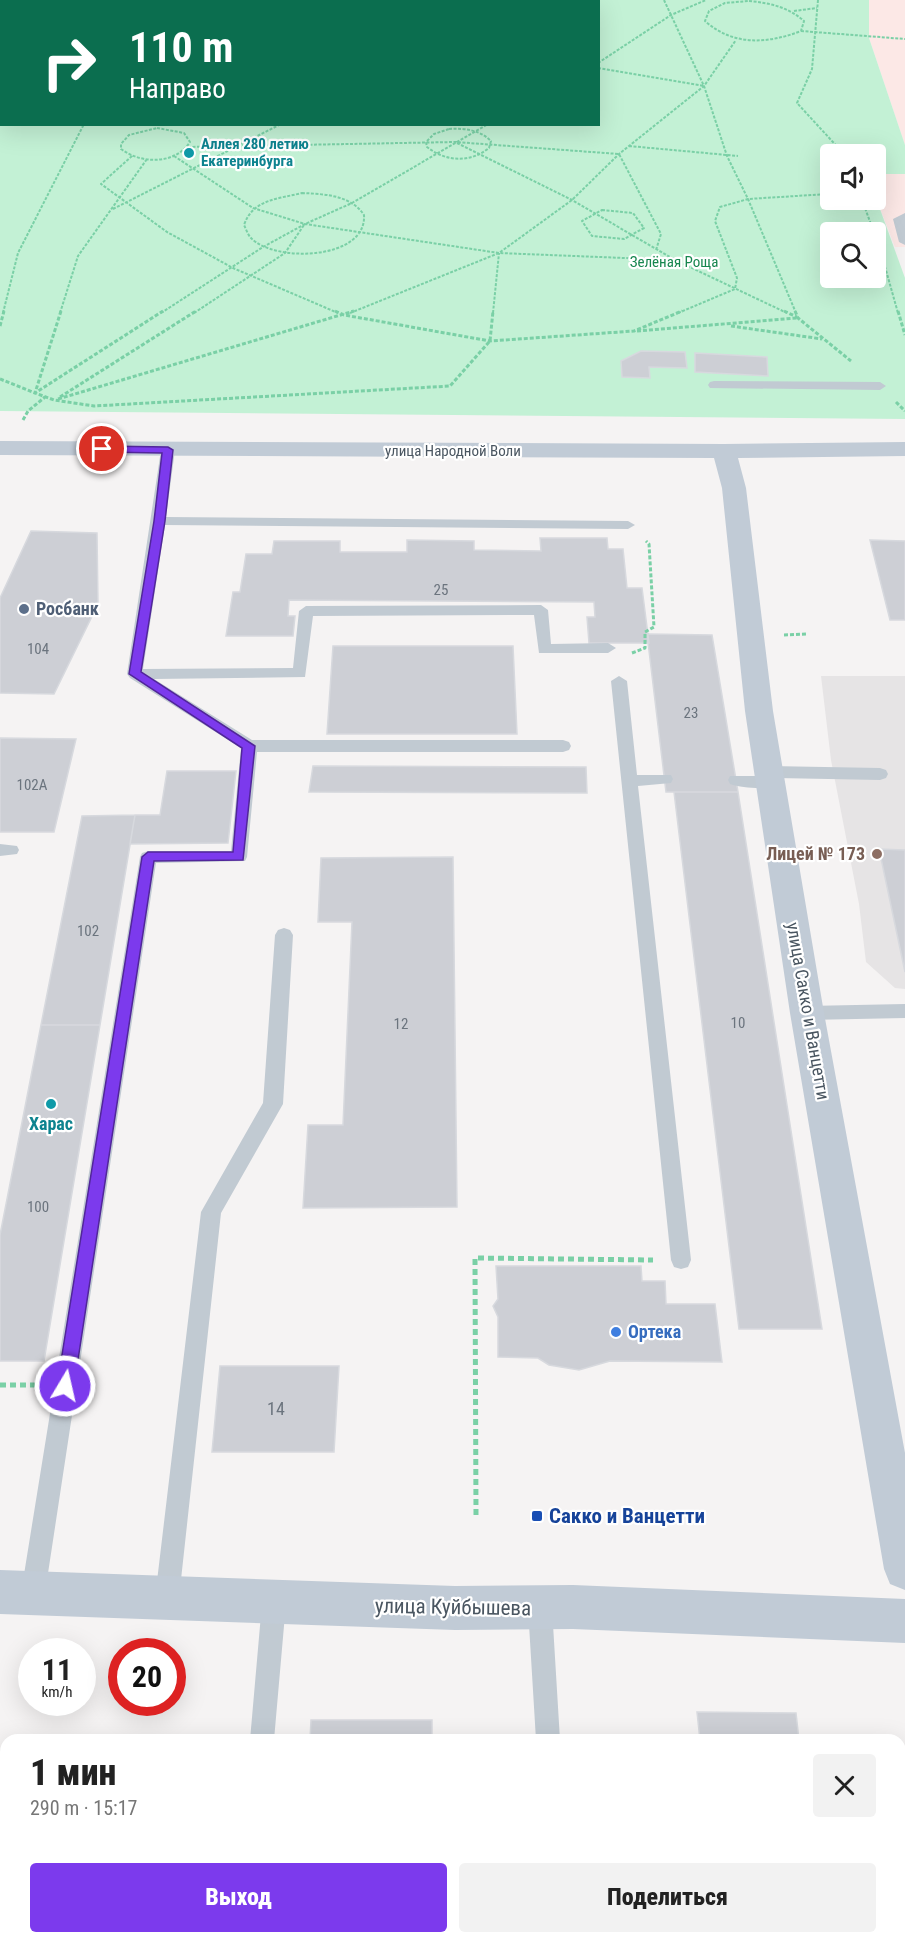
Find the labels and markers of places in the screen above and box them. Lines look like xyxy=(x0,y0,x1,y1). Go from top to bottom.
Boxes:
place label: Аллея 280 летию Екатеринбурга xyxy=(201,135,309,170)
marker: Аллея 280 летию Екатеринбурга xyxy=(182,146,196,160)
pin xyxy=(76,423,127,474)
place label: Росбанк xyxy=(36,598,99,619)
marker: Росбанк xyxy=(17,602,31,616)
place label: Лицей № 173 xyxy=(766,843,865,864)
marker: Лицей № 173 xyxy=(870,847,884,861)
marker: Харас xyxy=(44,1097,58,1111)
place label: Харас xyxy=(29,1113,73,1134)
place label: Ортека xyxy=(628,1321,681,1342)
marker: Ортека xyxy=(609,1325,623,1339)
place label: Сакко и Ванцетти xyxy=(549,1504,705,1528)
marker: Сакко и Ванцетти xyxy=(530,1509,544,1523)

